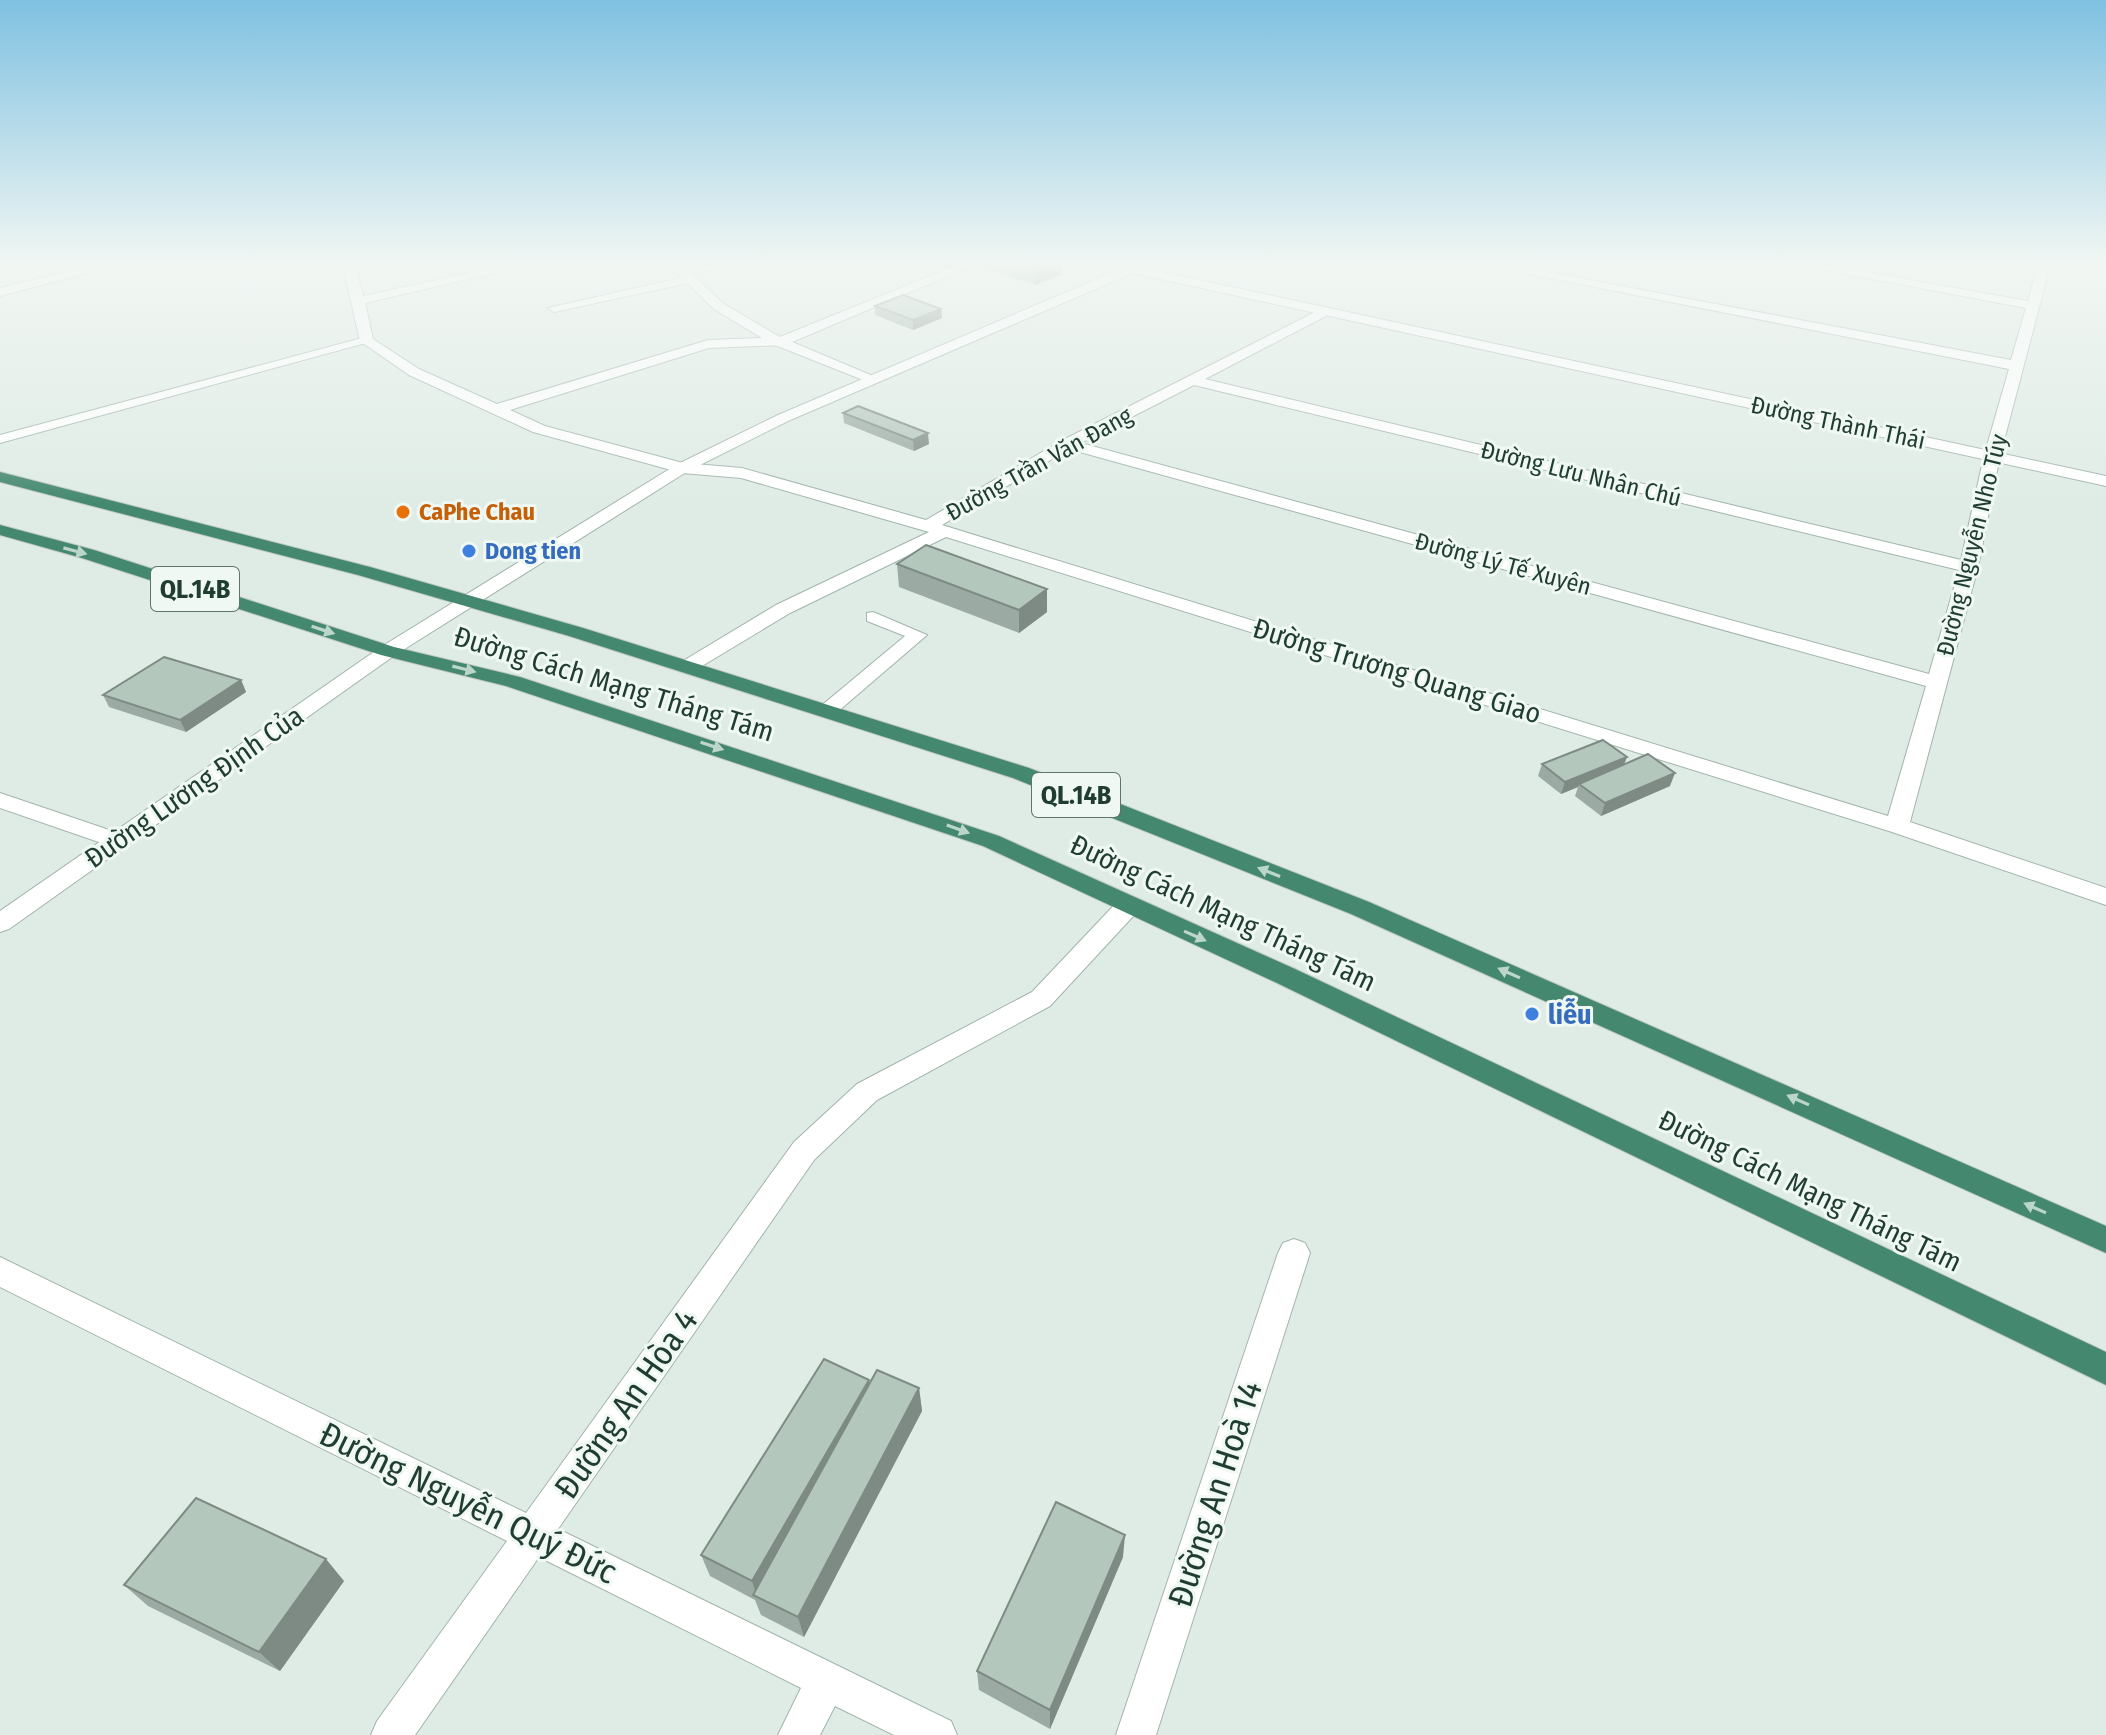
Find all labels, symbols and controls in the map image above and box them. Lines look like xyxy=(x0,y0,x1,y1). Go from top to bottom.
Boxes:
street label: Đường Thành Thái xyxy=(1748,391,1928,455)
street label: Đường Trần Văn Đang xyxy=(941,401,1138,527)
street label: Đường Nguyễn Nho Túy xyxy=(1931,431,2013,659)
street label: Đường Lưu Nhân Chú xyxy=(1478,436,1684,512)
place label: CaPhe Chau xyxy=(419,498,535,526)
marker: CaPhe Chau xyxy=(394,503,412,521)
street label: Đường Lý Tế Xuyên xyxy=(1412,527,1594,601)
place label: Dong tien xyxy=(485,537,581,565)
marker: Dong tien xyxy=(460,542,478,560)
one-way arrow xyxy=(64,545,88,558)
road number: QL.14B xyxy=(151,567,239,611)
street label: Đường Trương Quang Giao xyxy=(1249,611,1545,731)
street label: Đường Cách Mạng Tháng Tám xyxy=(450,620,778,748)
one-way arrow xyxy=(311,624,335,636)
one-way arrow xyxy=(451,663,476,676)
street label: Đường Lương Định Của xyxy=(78,699,310,875)
one-way arrow xyxy=(700,740,724,753)
road number: QL.14B xyxy=(1032,773,1120,817)
one-way arrow xyxy=(946,823,970,836)
street label: Đường Cách Mạng Tháng Tám xyxy=(1065,828,1381,998)
one-way arrow xyxy=(1257,865,1281,878)
one-way arrow xyxy=(1183,929,1207,942)
one-way arrow xyxy=(1497,966,1521,980)
place label: liễu xyxy=(1548,998,1592,1031)
marker: liễu xyxy=(1523,1005,1541,1023)
one-way arrow xyxy=(1786,1093,1810,1107)
street label: Đường Cách Mạng Tháng Tám xyxy=(1653,1103,1967,1279)
one-way arrow xyxy=(2023,1201,2047,1214)
street label: Đường An Hòa 4 xyxy=(546,1301,706,1507)
street label: Đường An Hoà 14 xyxy=(1159,1376,1271,1612)
street label: Đường Nguyễn Quý Đức xyxy=(313,1413,623,1593)

